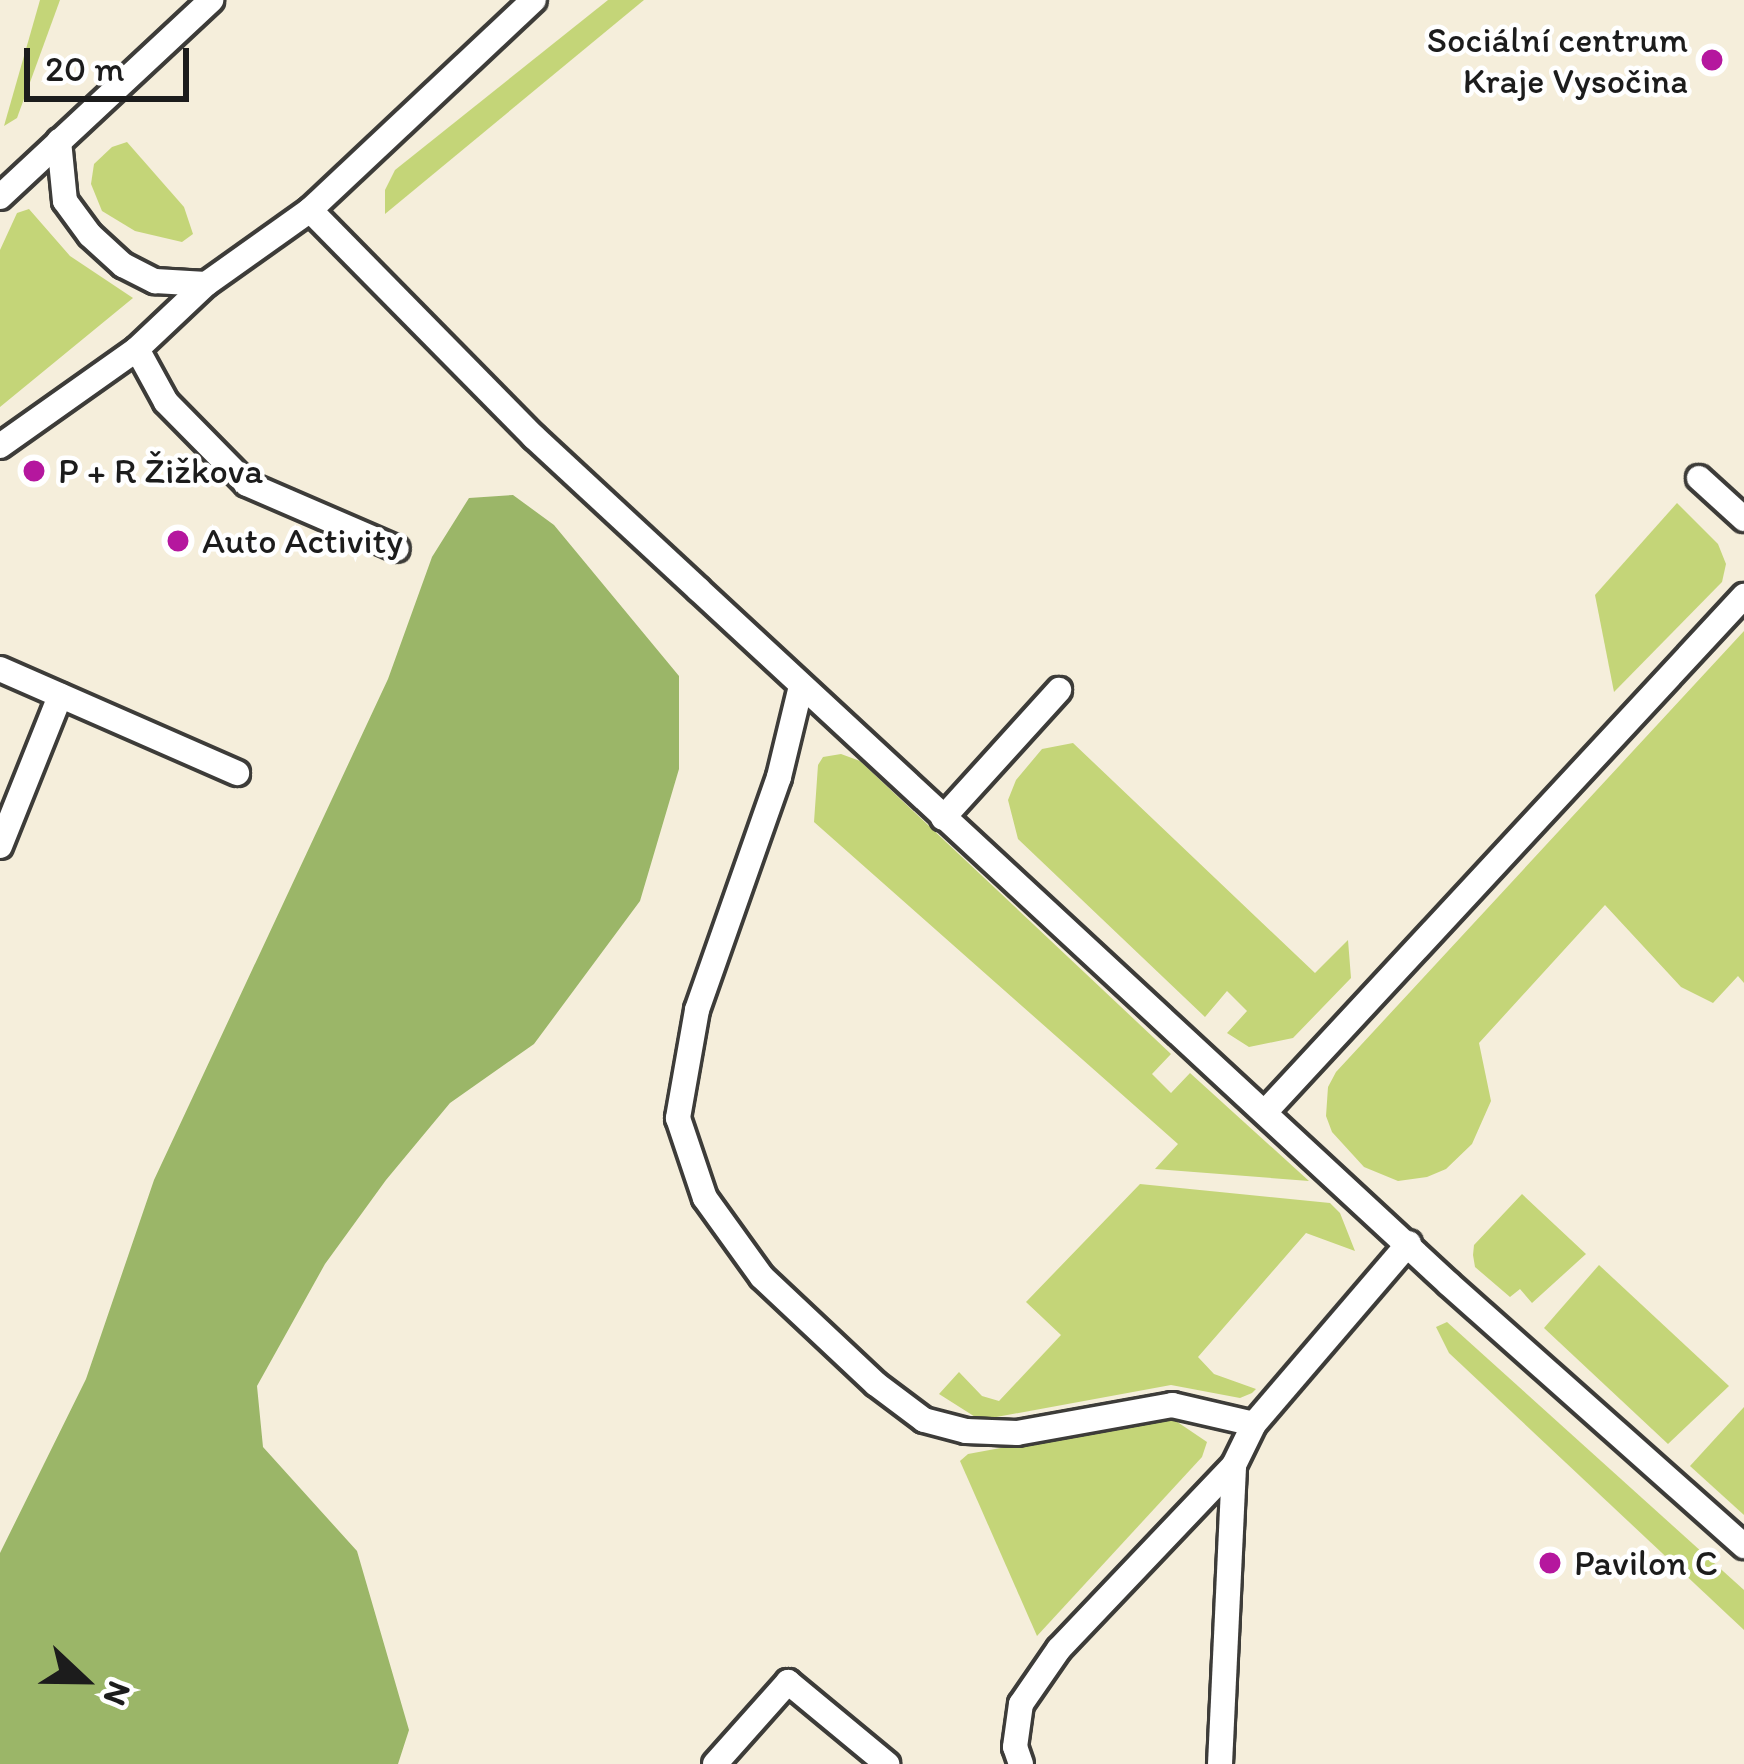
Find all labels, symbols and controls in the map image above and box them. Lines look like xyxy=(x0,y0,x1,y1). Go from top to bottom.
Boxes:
place label: Sociální centrum Kraje Vysočina xyxy=(1427,17,1688,102)
scale bar xyxy=(30,24,195,98)
text: 20 m xyxy=(45,47,125,90)
marker: Sociální centrum Kraje Vysočina xyxy=(1699,47,1725,73)
place label: P + R Žižkova xyxy=(58,449,263,493)
marker: P + R Žižkova xyxy=(21,458,47,484)
place label: Auto Activity xyxy=(202,519,403,563)
marker: Auto Activity xyxy=(165,528,191,554)
place label: Pavilon C xyxy=(1574,1541,1718,1585)
marker: Pavilon C xyxy=(1537,1550,1563,1576)
north arrow xyxy=(24,1620,144,1740)
text: N xyxy=(96,1676,140,1711)

